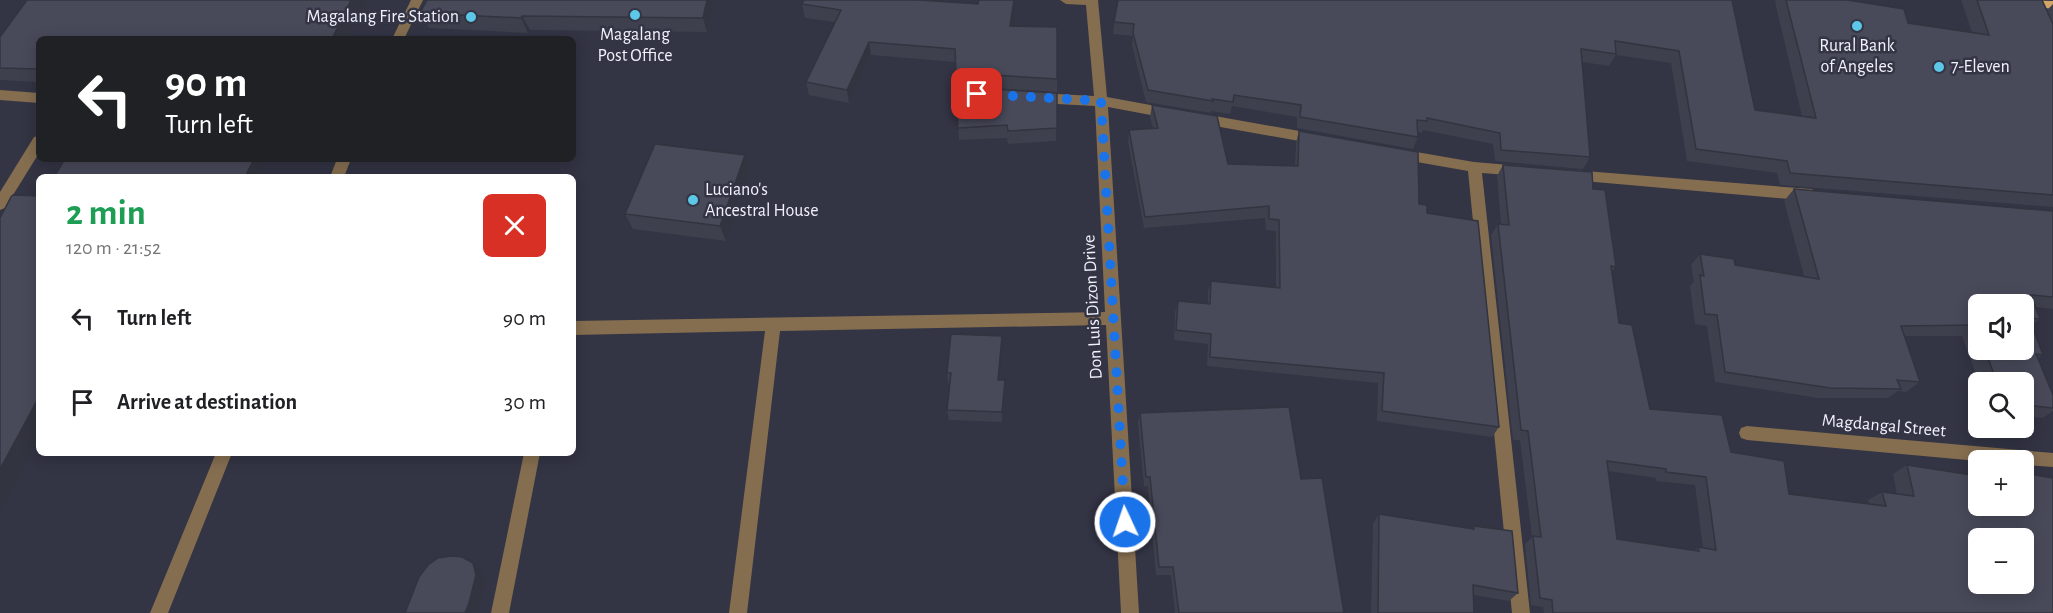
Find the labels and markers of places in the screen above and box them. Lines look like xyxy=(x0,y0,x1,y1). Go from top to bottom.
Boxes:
place label: Magalang Fire Station xyxy=(306,8,459,26)
marker: Magalang Post Office xyxy=(628,8,642,22)
marker: Magalang Fire Station xyxy=(464,10,478,24)
marker: Rural Bank of Angeles xyxy=(1850,19,1864,33)
place label: Magalang Post Office xyxy=(598,26,672,65)
place label: Rural Bank of Angeles xyxy=(1819,37,1895,76)
place label: 7-Eleven xyxy=(1951,58,2010,76)
marker: 7-Eleven xyxy=(1932,60,1946,74)
pin xyxy=(951,68,1002,119)
place label: Luciano's Ancestral House xyxy=(705,181,818,220)
marker: Luciano's Ancestral House xyxy=(686,193,700,207)

